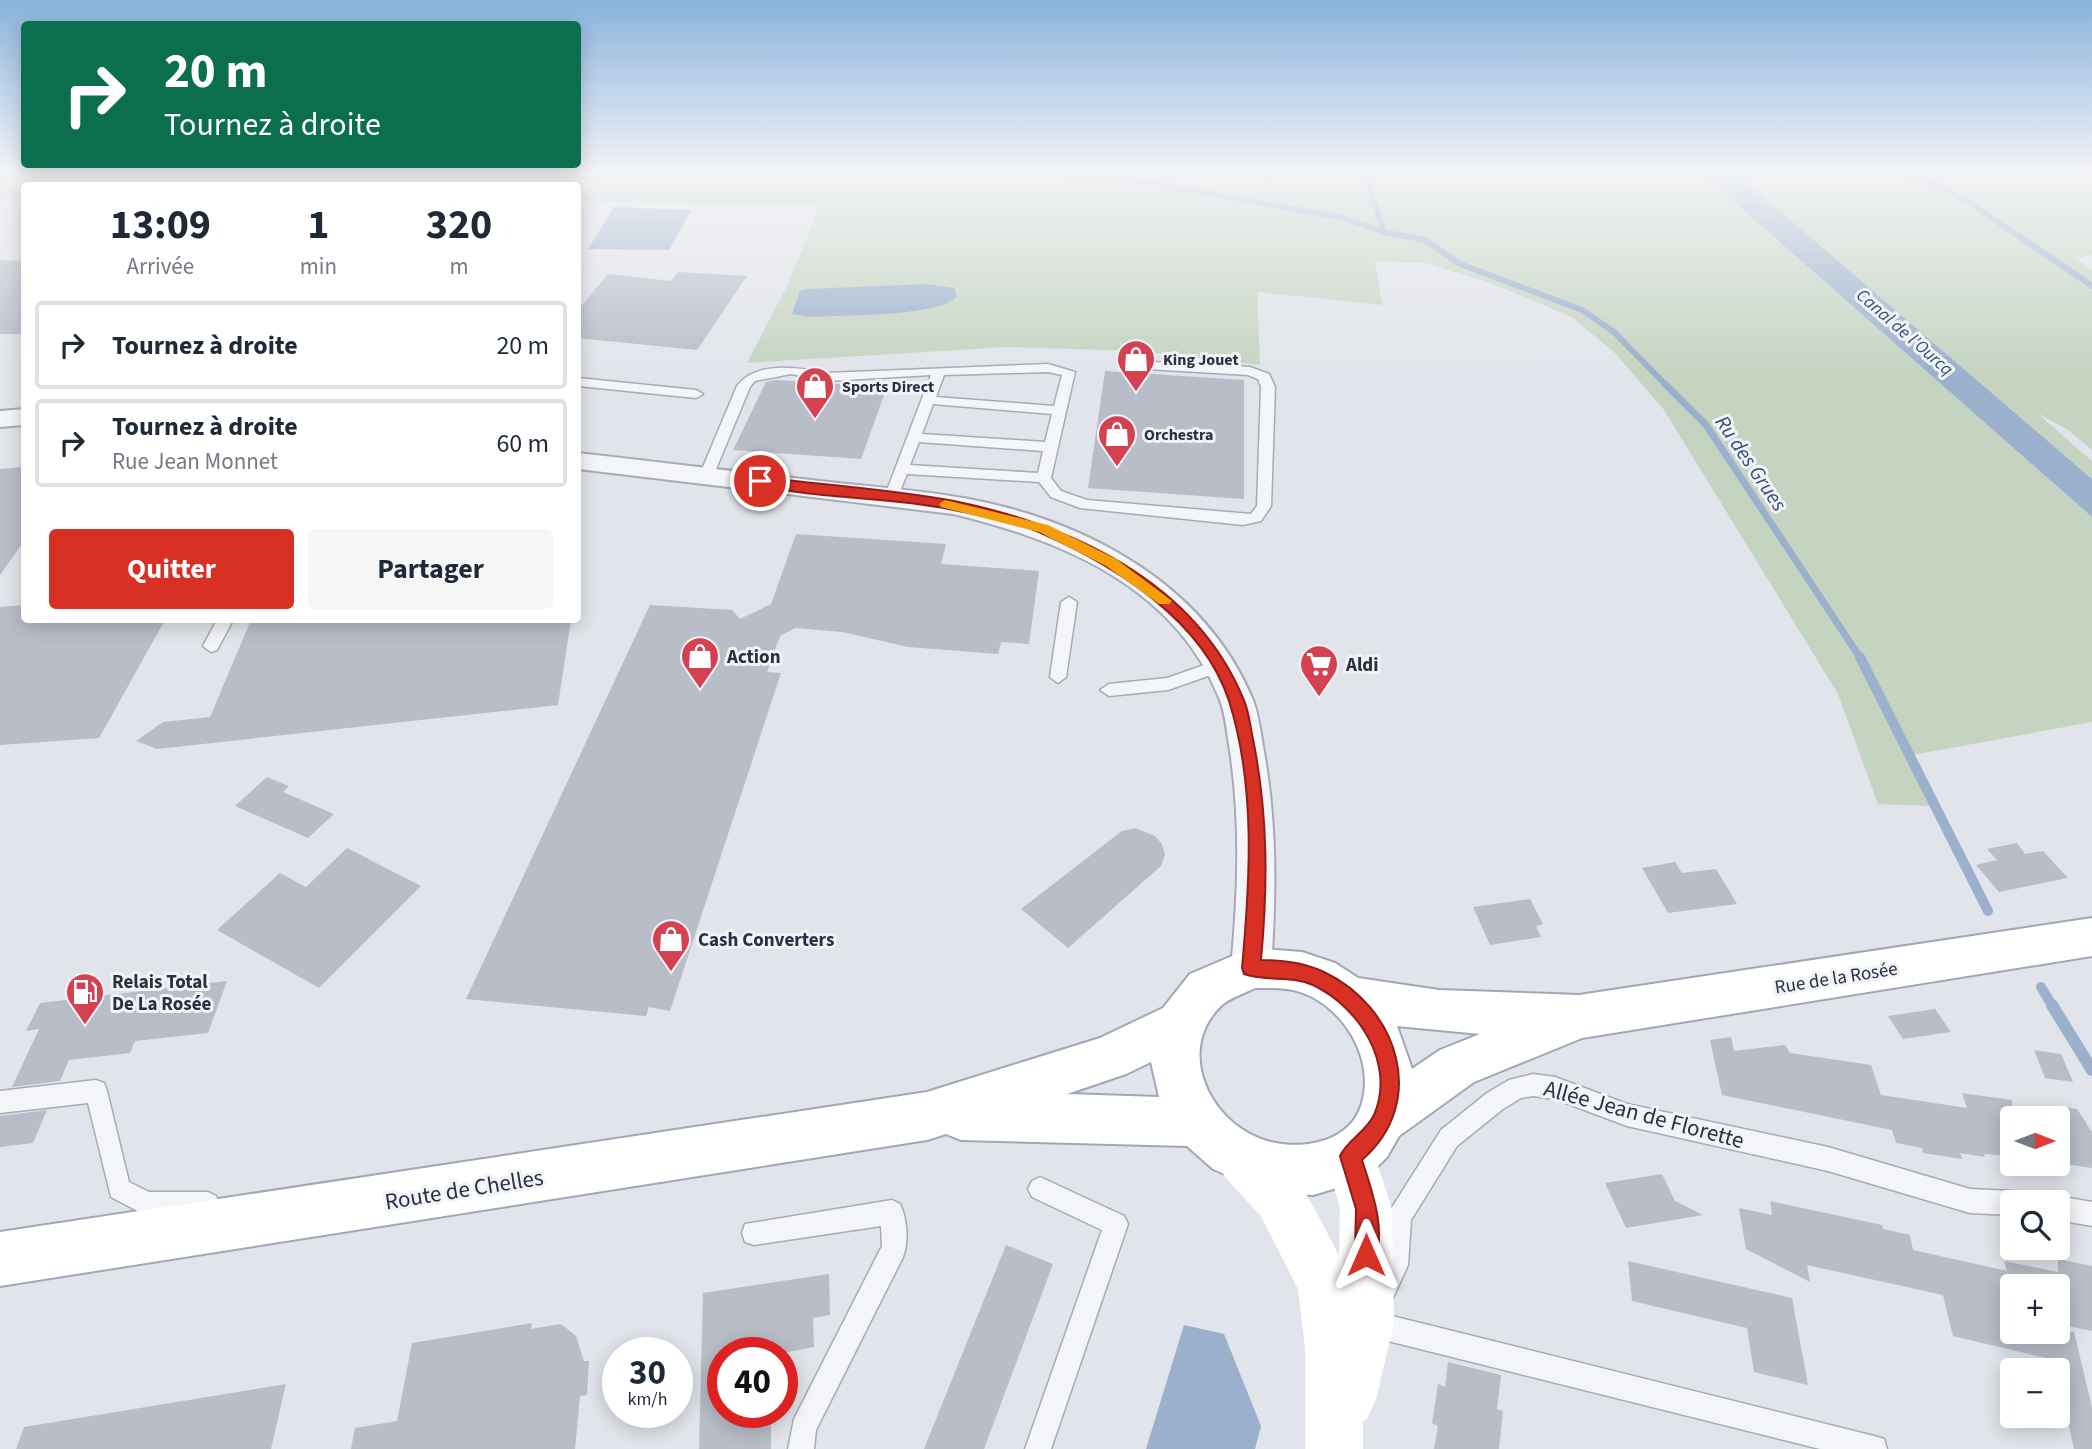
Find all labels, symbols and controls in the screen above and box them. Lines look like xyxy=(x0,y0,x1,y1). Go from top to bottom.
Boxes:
text: 20 m xyxy=(164,37,268,107)
icon: right xyxy=(49,49,140,140)
text: Tournez à droite xyxy=(164,102,381,148)
text: 13:09 xyxy=(110,195,211,255)
text: 1 xyxy=(307,195,329,255)
text: 320 xyxy=(426,195,492,255)
text: Arrivée xyxy=(127,250,194,283)
text: min xyxy=(300,250,337,283)
text: m xyxy=(449,250,469,283)
water label: Canal de l'Ourcq xyxy=(1851,283,1959,382)
icon: right xyxy=(53,326,91,364)
text: Tournez à droite xyxy=(112,327,298,364)
text: 20 m xyxy=(496,327,549,364)
shop icon: King Jouet xyxy=(1115,338,1157,393)
place label: King Jouet xyxy=(1163,349,1239,371)
shop icon: Sports Direct xyxy=(794,365,836,420)
place label: Sports Direct xyxy=(842,376,934,398)
text: Tournez à droite xyxy=(112,408,298,445)
water label: Ru des Grues xyxy=(1708,409,1794,517)
shop icon: Orchestra xyxy=(1096,413,1138,468)
icon: right xyxy=(53,424,91,462)
place label: Orchestra xyxy=(1144,424,1213,446)
text: 60 m xyxy=(496,425,549,462)
text: Rue Jean Monnet xyxy=(112,445,278,478)
pin xyxy=(730,451,790,511)
icon: arrive xyxy=(741,462,779,500)
button: Quitter xyxy=(49,529,294,609)
button: Partager xyxy=(308,529,553,609)
shop icon: Action xyxy=(679,635,721,690)
supermarket icon: Aldi xyxy=(1298,643,1340,698)
place label: Action xyxy=(726,644,781,671)
place label: Aldi xyxy=(1345,652,1378,679)
shop icon: Cash Converters xyxy=(650,918,692,973)
place label: Cash Converters xyxy=(698,927,834,954)
street label: Rue de la Rosée xyxy=(1773,955,1900,1002)
place label: Relais Total De La Rosée xyxy=(112,969,212,1018)
fuel station icon: Relais Total De La Rosée xyxy=(64,971,106,1026)
street label: Allée Jean de Florette xyxy=(1540,1072,1748,1157)
north arrow xyxy=(2000,1106,2070,1176)
map controls xyxy=(2000,1106,2070,1428)
street label: Route de Chelles xyxy=(383,1161,546,1218)
button: search xyxy=(2000,1190,2070,1260)
position arrow xyxy=(1329,1218,1403,1292)
button: + xyxy=(2000,1274,2070,1344)
speed limit sign: 40 xyxy=(707,1337,798,1428)
text: 30 xyxy=(629,1348,666,1398)
button: − xyxy=(2000,1358,2070,1428)
text: km/h xyxy=(628,1387,667,1412)

